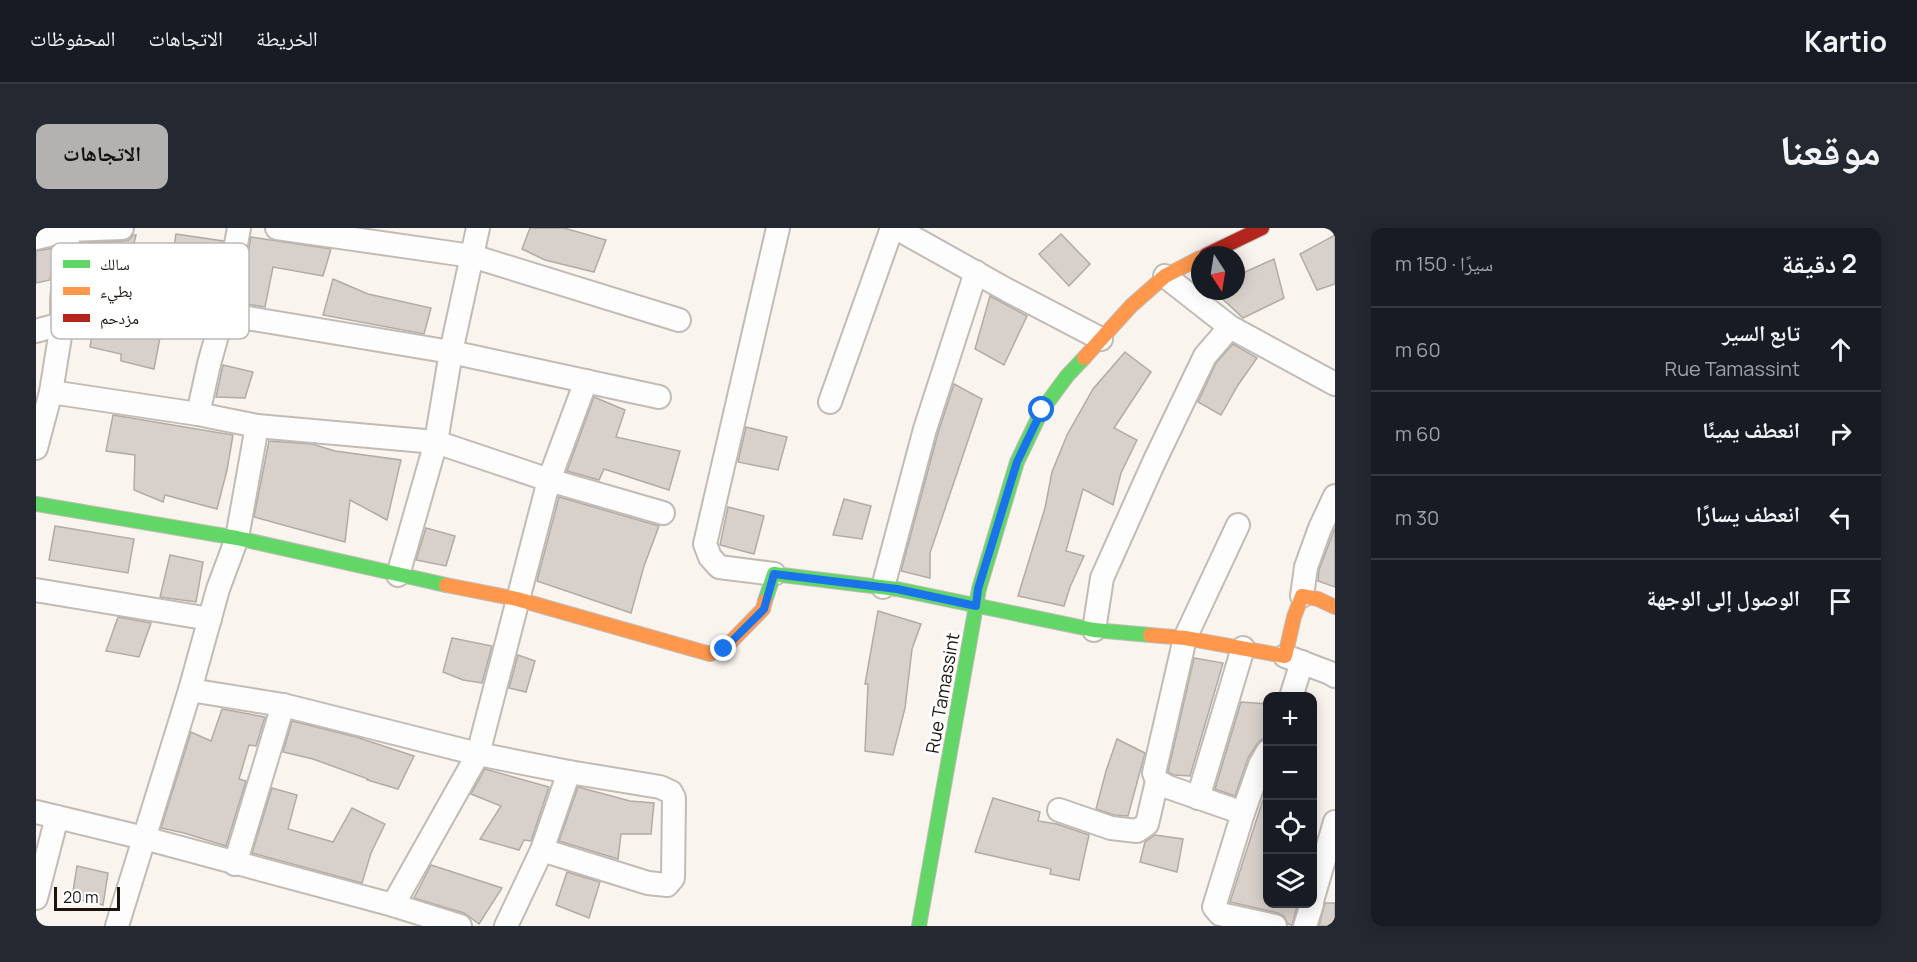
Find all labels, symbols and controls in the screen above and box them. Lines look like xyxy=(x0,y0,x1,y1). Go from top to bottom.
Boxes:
text: Kartio xyxy=(1804,22,1887,60)
text: المحفوظات xyxy=(30,24,115,52)
text: الاتجاهات xyxy=(148,24,223,52)
text: الخريطة xyxy=(256,24,318,52)
text: موقعنا xyxy=(1780,120,1881,178)
button: الاتجاهات xyxy=(36,124,168,189)
legend xyxy=(51,243,249,339)
text: 2 دقيقة xyxy=(1782,245,1857,281)
north arrow xyxy=(1191,246,1245,300)
text: سيرًا · 150 m xyxy=(1395,250,1493,277)
text: سالك xyxy=(100,253,130,275)
text: بطيء xyxy=(100,280,132,304)
text: مزدحم xyxy=(100,307,139,329)
text: تابع السير xyxy=(1722,318,1800,348)
icon: ahead xyxy=(1824,333,1857,366)
text: 60 m xyxy=(1395,336,1441,363)
text: Rue Tamassint xyxy=(1665,355,1800,382)
route start xyxy=(1028,396,1054,422)
text: انعطف يمينًا xyxy=(1702,415,1800,445)
icon: right xyxy=(1824,417,1857,450)
text: 60 m xyxy=(1395,420,1441,447)
text: انعطف يسارًا xyxy=(1696,499,1800,529)
icon: left xyxy=(1824,501,1857,534)
text: 30 m xyxy=(1395,504,1439,531)
text: الوصول إلى الوجهة xyxy=(1647,583,1800,613)
icon: arrive xyxy=(1824,585,1857,618)
street label: Rue Tamassint xyxy=(920,631,964,755)
route end xyxy=(710,635,736,661)
map controls xyxy=(1263,692,1317,908)
button: + xyxy=(1263,692,1317,746)
button: − xyxy=(1263,746,1317,800)
button: locate xyxy=(1263,800,1317,854)
button: layers xyxy=(1263,854,1317,908)
scale bar xyxy=(54,884,120,912)
text: 20 m xyxy=(63,886,99,908)

